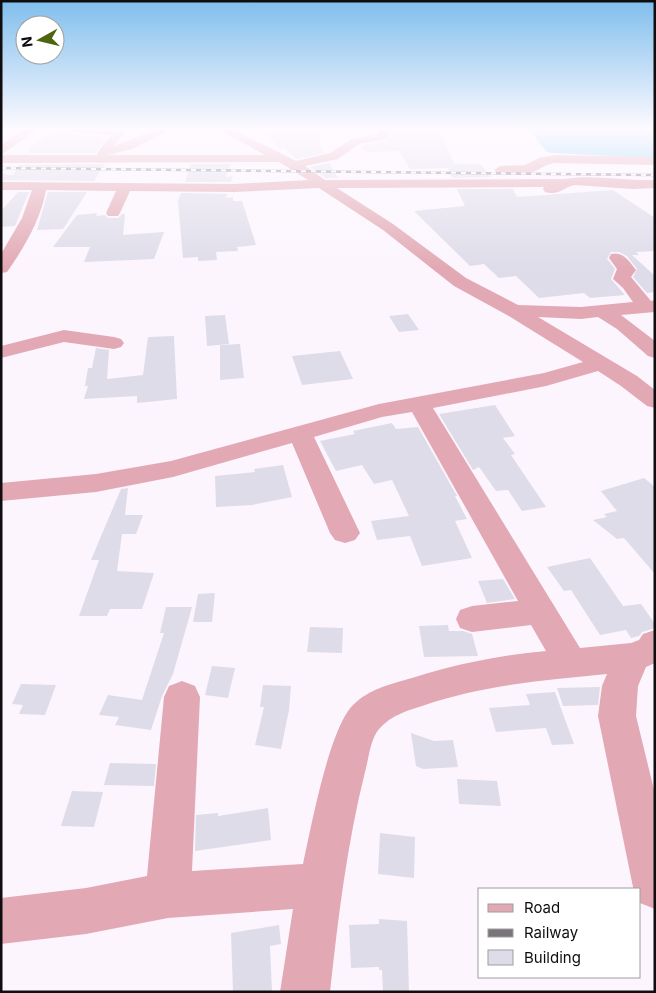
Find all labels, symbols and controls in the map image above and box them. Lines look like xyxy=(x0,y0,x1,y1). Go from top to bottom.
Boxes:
north arrow xyxy=(15,15,65,65)
text: N xyxy=(17,35,36,48)
legend xyxy=(478,888,641,978)
text: Road xyxy=(524,898,560,917)
text: Railway xyxy=(524,923,579,942)
text: Building xyxy=(524,948,581,967)

